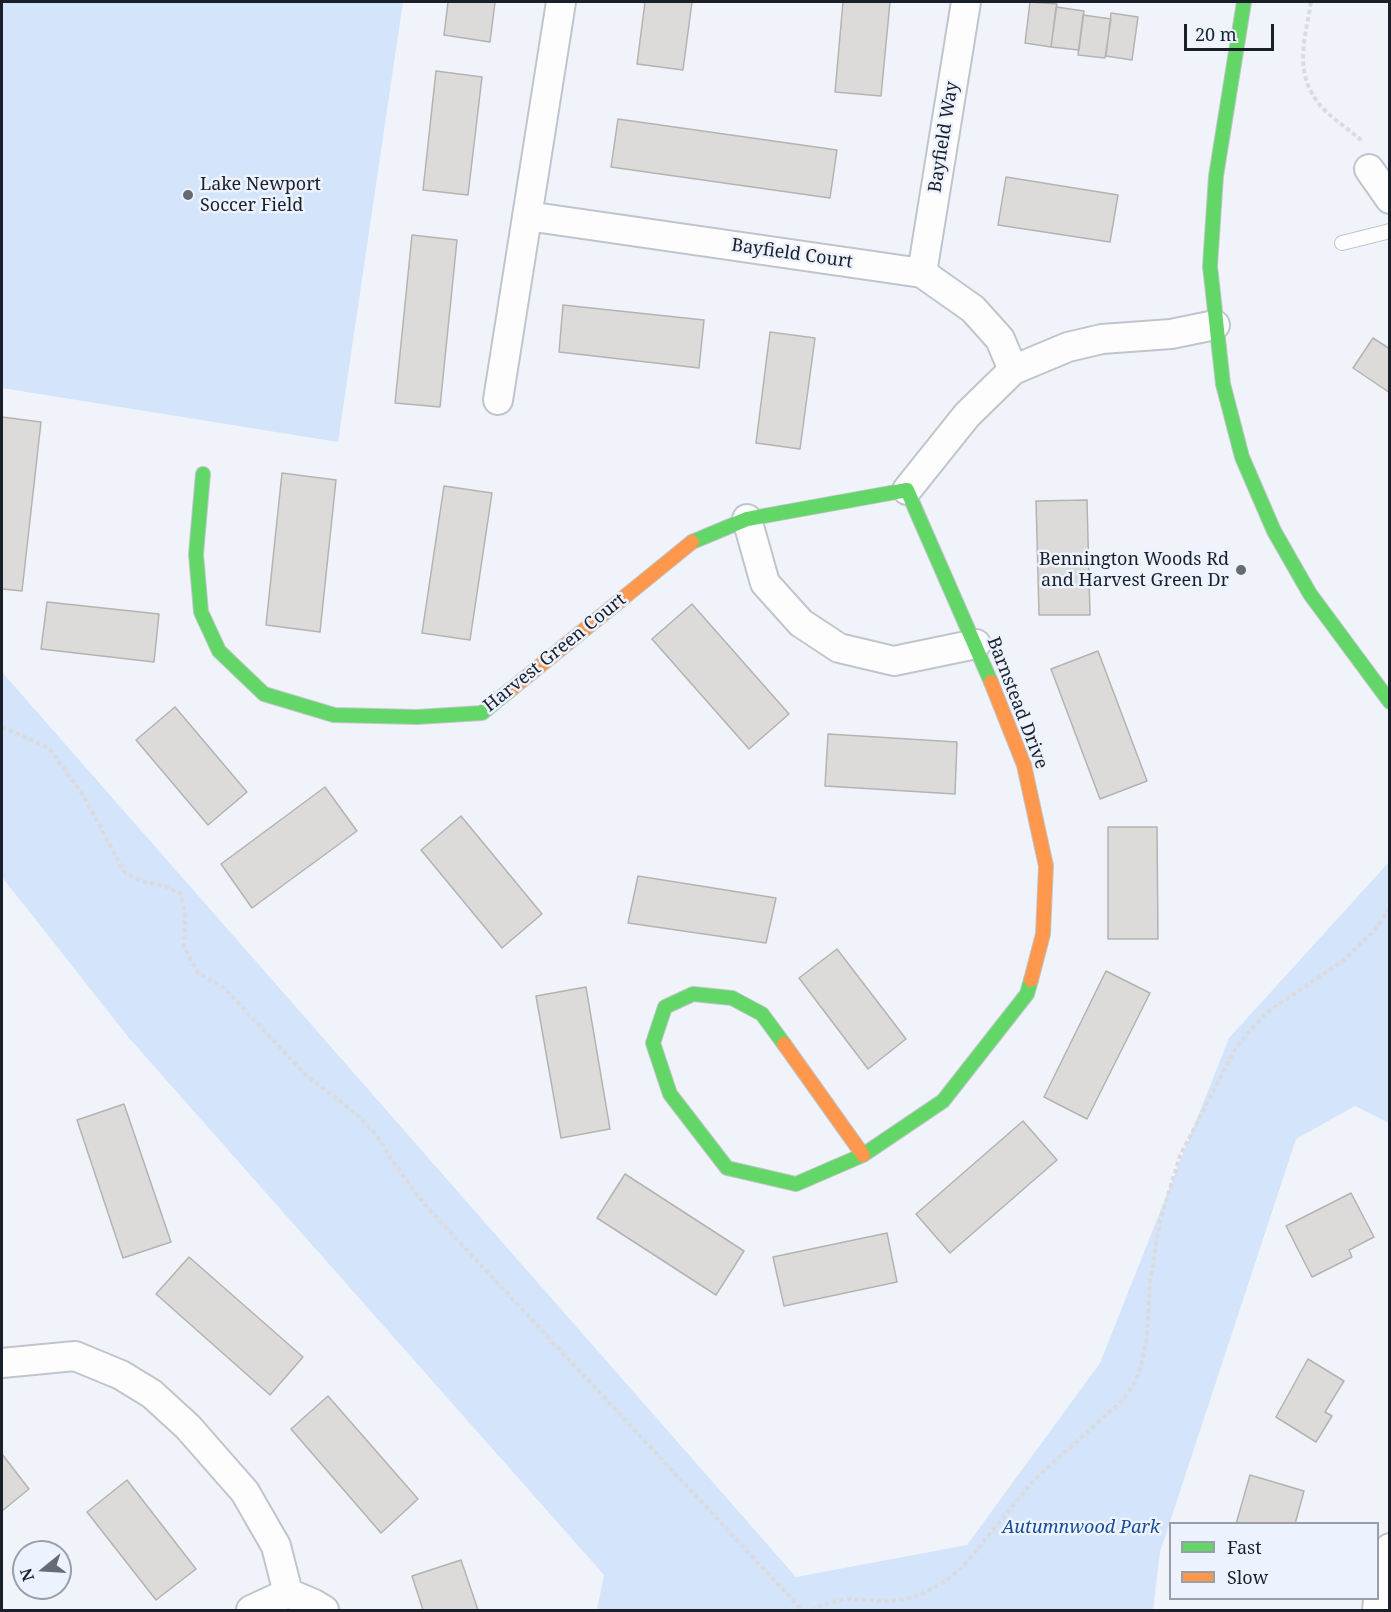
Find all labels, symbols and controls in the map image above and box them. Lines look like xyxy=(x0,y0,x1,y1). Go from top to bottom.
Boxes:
scale bar xyxy=(1187,12,1277,50)
text: 20 m xyxy=(1195,22,1237,46)
street label: Bayfield Way xyxy=(925,80,963,194)
place label: Lake Newport Soccer Field xyxy=(200,174,321,216)
marker: Lake Newport Soccer Field xyxy=(181,188,195,202)
street label: Bayfield Court xyxy=(730,235,854,273)
place label: Bennington Woods Rd and Harvest Green Dr xyxy=(1039,549,1229,592)
marker: Bennington Woods Rd and Harvest Green Dr xyxy=(1234,563,1248,577)
street label: Harvest Green Court xyxy=(480,589,630,717)
street label: Barnstead Drive xyxy=(982,634,1052,772)
park label: Autumnwood Park xyxy=(1002,1517,1160,1539)
legend xyxy=(1169,1522,1379,1600)
text: Fast xyxy=(1227,1535,1262,1559)
north arrow xyxy=(12,1540,72,1600)
text: Slow xyxy=(1227,1565,1268,1589)
text: N xyxy=(14,1566,39,1584)

